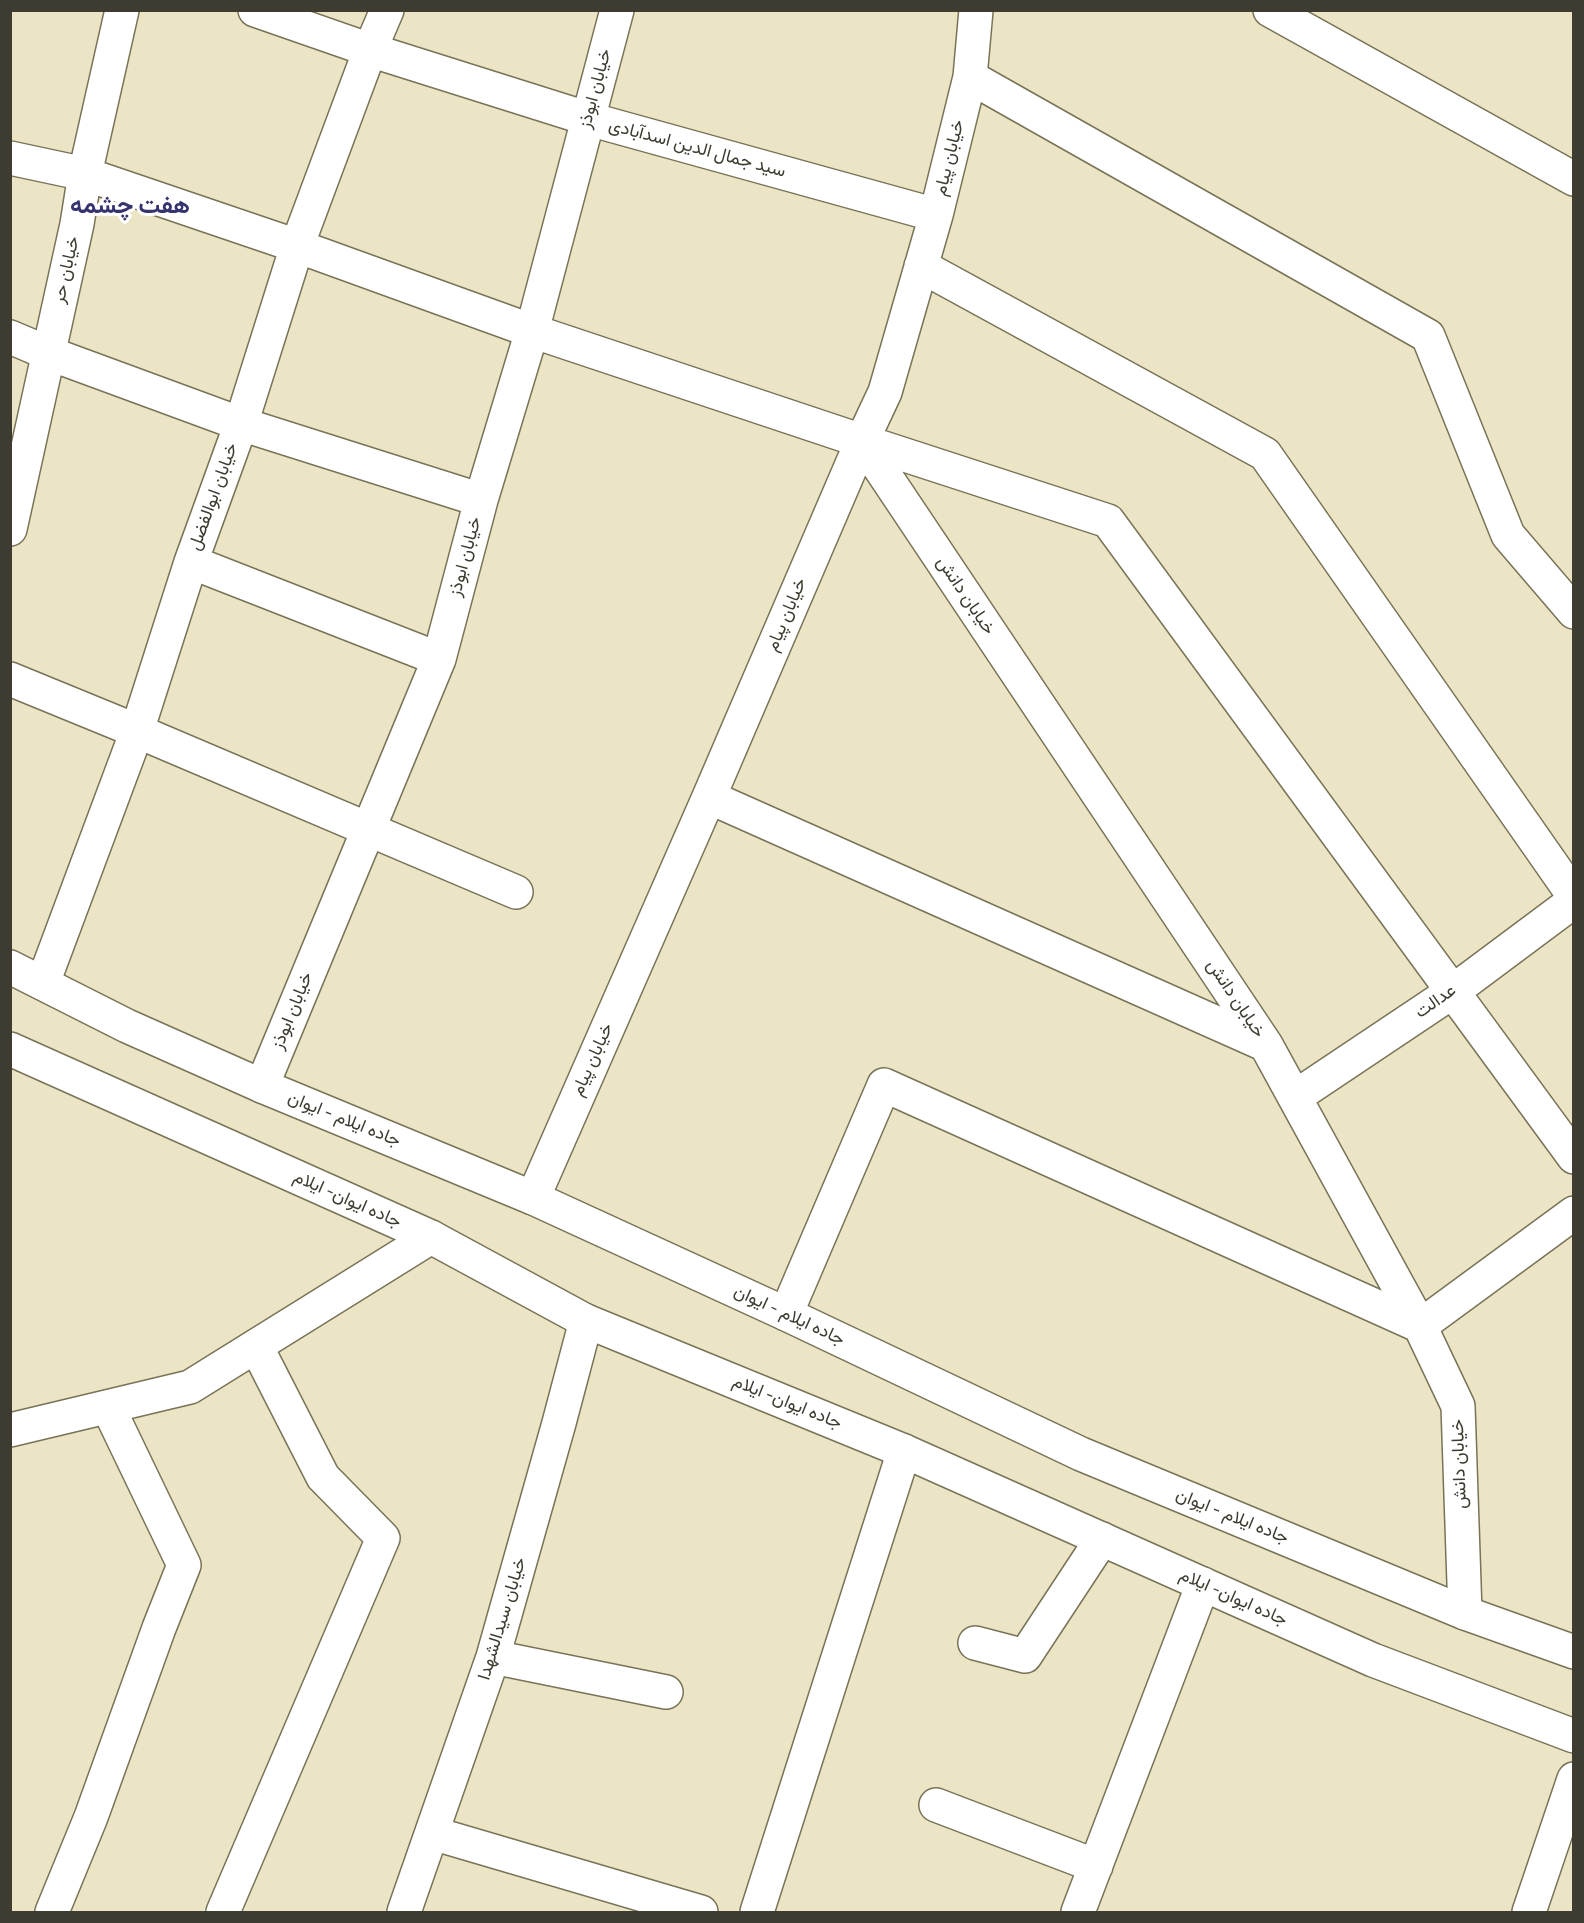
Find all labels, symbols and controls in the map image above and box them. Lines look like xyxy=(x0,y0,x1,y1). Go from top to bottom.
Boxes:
street label: خیابان ابوذز xyxy=(575,47,617,131)
street label: سید جمال الدین اسدآبادی xyxy=(606,115,788,183)
street label: خیابان پیام xyxy=(930,118,970,198)
district label: هفت چشمه xyxy=(70,193,190,221)
street label: خیابان حر xyxy=(49,234,85,306)
street label: خیابان ابوالفضل xyxy=(185,440,243,554)
street label: خیابان ابوذز xyxy=(445,515,487,599)
street label: خیابان دانش xyxy=(931,553,999,639)
street label: خیابان پیام xyxy=(762,575,812,655)
street label: خیابان دانش xyxy=(1201,956,1269,1042)
street label: خیابان ابوذز xyxy=(268,969,318,1053)
street label: عدالت xyxy=(1411,980,1461,1024)
street label: خیابان پیام xyxy=(567,1020,619,1100)
street label: جاده ایلام - ایوان xyxy=(284,1088,404,1152)
street label: جاده ایوان- ایلام xyxy=(290,1167,404,1233)
street label: جاده ایلام - ایوان xyxy=(730,1281,848,1351)
street label: جاده ایوان- ایلام xyxy=(729,1371,845,1435)
street label: خیابان دانش xyxy=(1448,1419,1472,1509)
street label: جاده ایلام - ایوان xyxy=(1172,1485,1292,1549)
street label: خیابان سیدالشهدا xyxy=(474,1555,532,1683)
street label: جاده ایوان- ایلام xyxy=(1176,1565,1290,1631)

